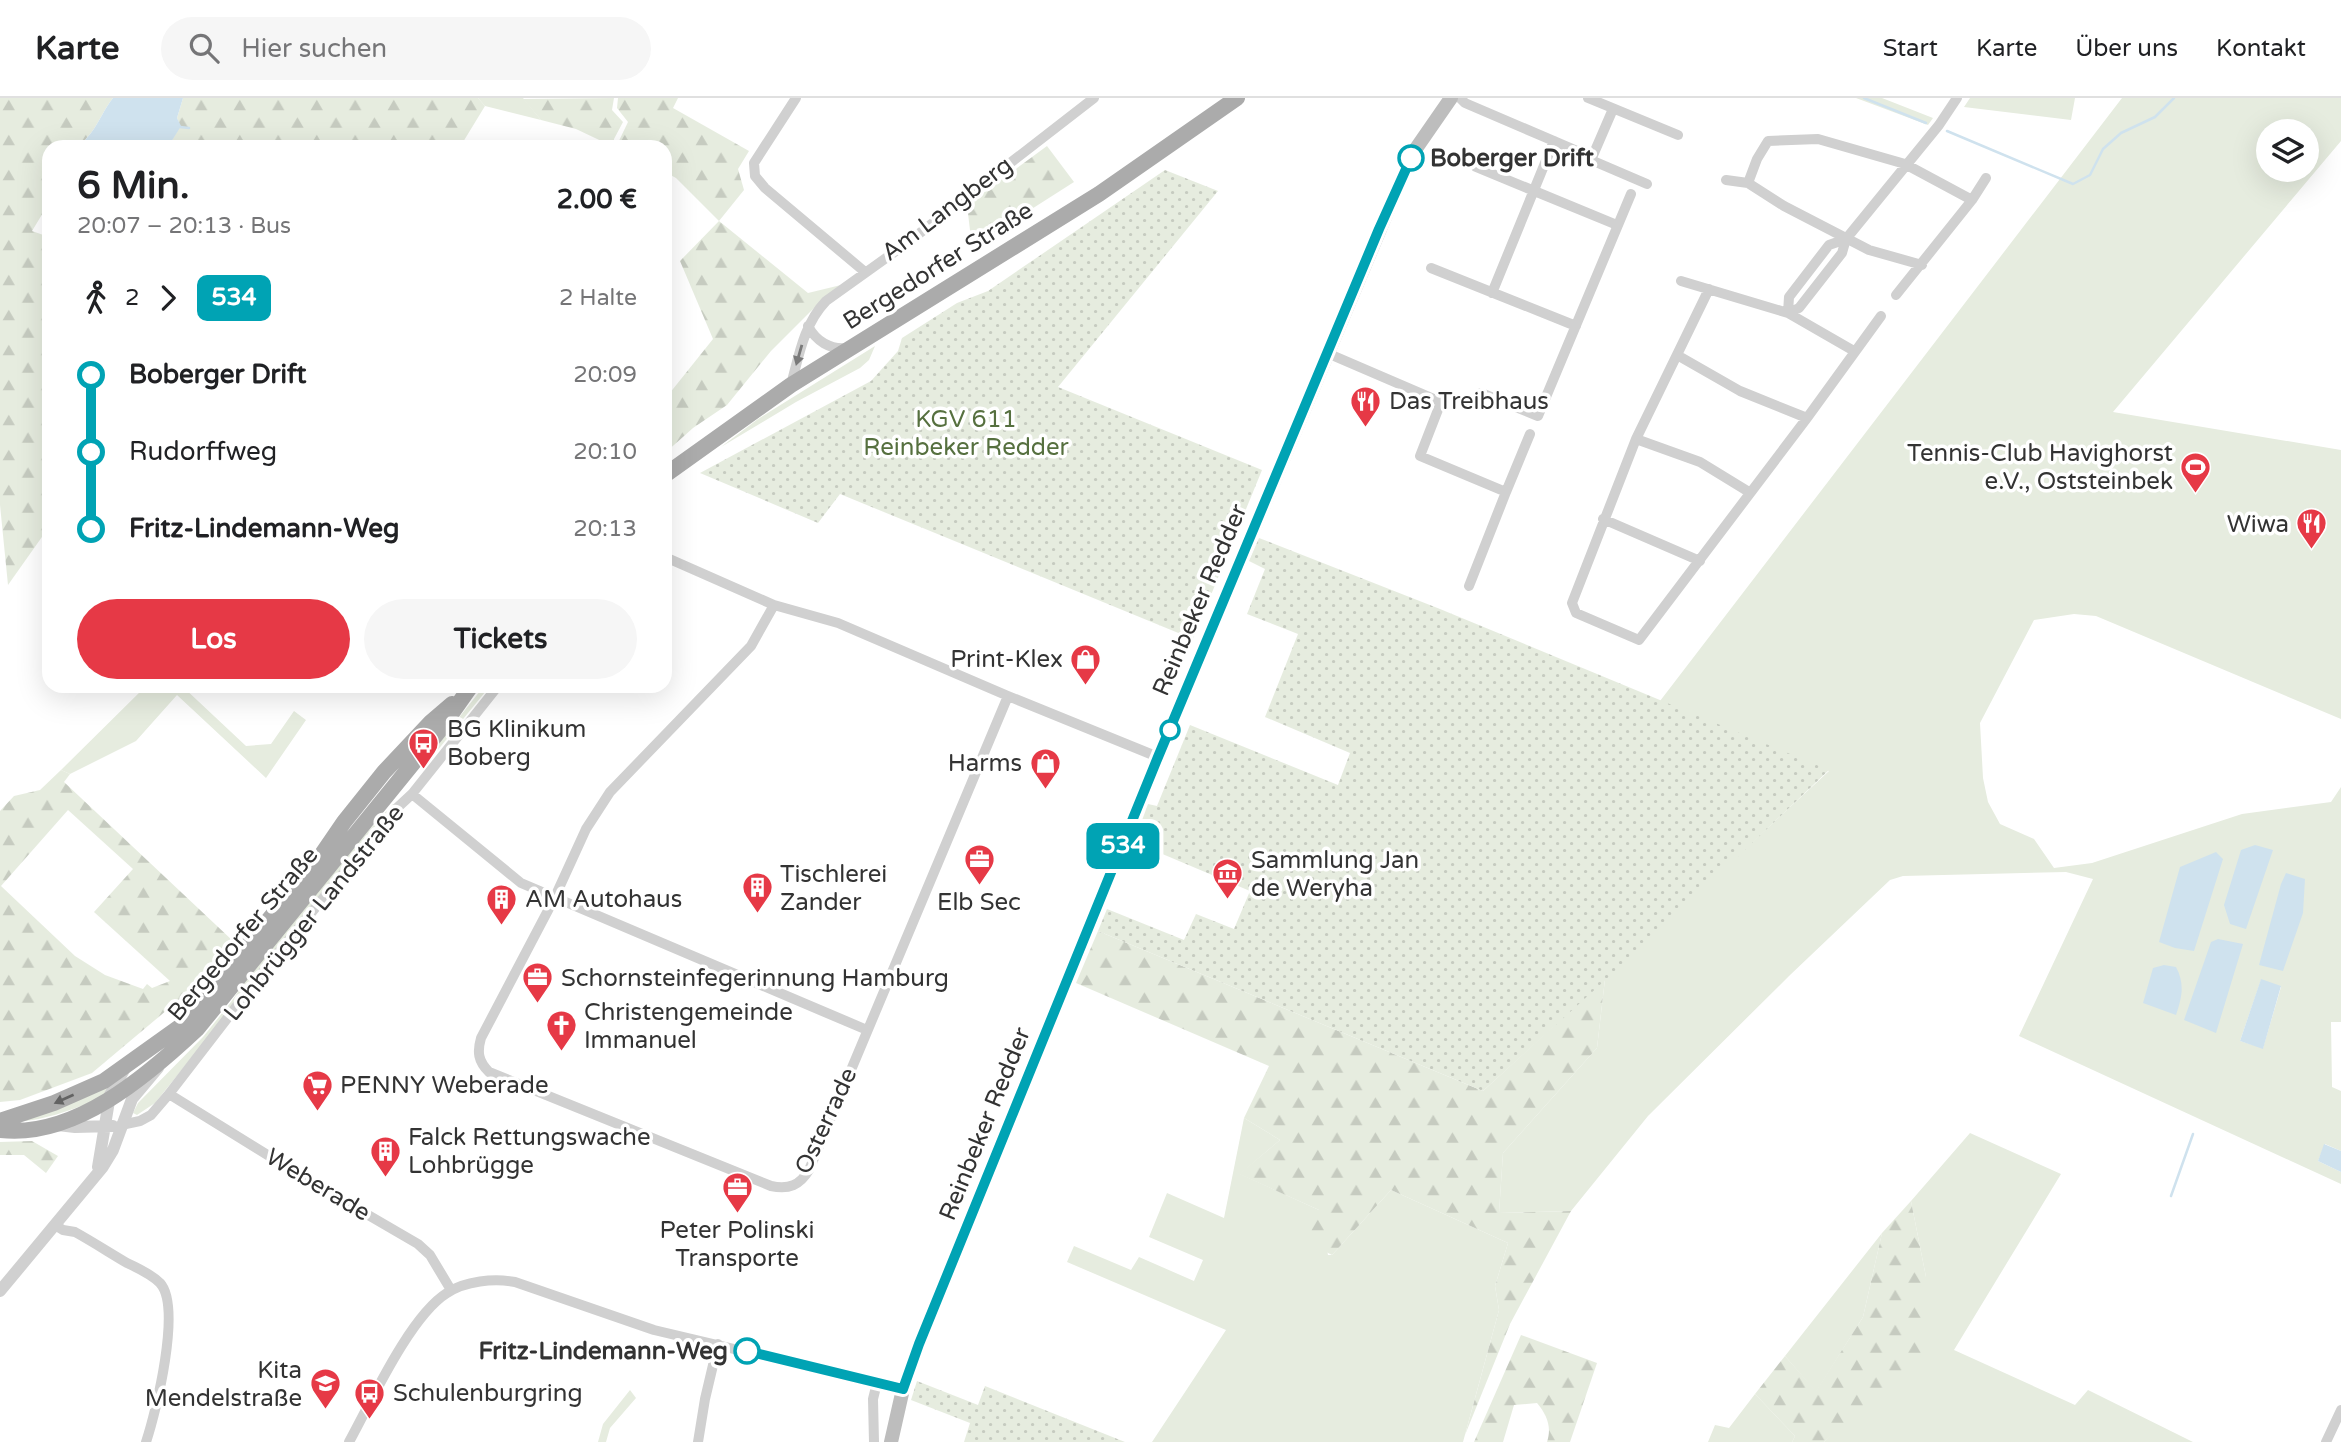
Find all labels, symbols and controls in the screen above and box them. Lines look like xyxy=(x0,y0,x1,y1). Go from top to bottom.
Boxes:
search box xyxy=(161,17,651,80)
text: Karte xyxy=(35,29,119,68)
icon: search xyxy=(185,29,223,67)
text: Hier suchen xyxy=(241,33,387,64)
text: Start xyxy=(1883,34,1938,63)
text: Karte xyxy=(1976,34,2037,63)
text: Über uns xyxy=(2075,34,2178,63)
text: Kontakt xyxy=(2216,34,2306,63)
map controls xyxy=(2256,119,2319,182)
button: layers xyxy=(2256,119,2319,182)
place label: Boberger Drift xyxy=(1430,144,1595,173)
marker: Boberger Drift xyxy=(1398,145,1424,171)
street label: Am Langberg xyxy=(876,151,1018,267)
text: 6 Min. xyxy=(77,163,190,209)
text: 2.00 € xyxy=(557,184,637,215)
street label: Bergedorfer Straße xyxy=(838,196,1038,336)
text: 20:07 – 20:13 · Bus xyxy=(77,212,291,240)
icon: walk xyxy=(77,279,115,317)
icon: forward xyxy=(149,279,187,317)
text: 534 xyxy=(211,283,257,312)
text: 2 xyxy=(125,284,139,312)
text: 2 Halte xyxy=(559,284,637,312)
one-way arrow xyxy=(793,345,804,367)
text: Boberger Drift xyxy=(129,359,307,390)
text: 20:09 xyxy=(573,361,637,389)
restaurant icon: Das Treibhaus xyxy=(1349,384,1383,428)
place label: Das Treibhaus xyxy=(1389,387,1549,416)
park label: KGV 611 Reinbeker Redder xyxy=(863,405,1070,462)
text: Rudorffweg xyxy=(129,436,277,467)
text: 20:10 xyxy=(573,438,637,466)
place label: Tennis-Club Havighorst e.V., Oststeinbek xyxy=(1907,439,2173,496)
sports icon: Tennis-Club Havighorst e.V., Oststeinbek xyxy=(2179,450,2213,494)
street label: Reinbeker Redder xyxy=(1146,499,1254,700)
restaurant icon: Wiwa xyxy=(2295,507,2329,551)
place label: Wiwa xyxy=(2227,510,2289,539)
text: Fritz-Lindemann-Weg xyxy=(129,513,399,544)
text: 20:13 xyxy=(573,515,637,543)
button: Los xyxy=(77,599,350,679)
button: Tickets xyxy=(364,599,637,679)
shop icon: Print-Klex xyxy=(1069,642,1103,686)
place label: Print-Klex xyxy=(950,645,1063,674)
place label: BG Klinikum Boberg xyxy=(447,715,586,772)
unlabelled marker xyxy=(1160,720,1180,740)
bus stop icon: BG Klinikum Boberg xyxy=(407,726,441,770)
shop icon: Harms xyxy=(1028,746,1062,790)
place label: Harms xyxy=(948,749,1022,778)
street label: Lohbrügger Landstraße xyxy=(218,799,410,1027)
line badge: 534 xyxy=(1083,823,1163,869)
text: 534 xyxy=(1100,831,1146,860)
street label: Bergedorfer Straße xyxy=(162,841,324,1027)
office icon: Elb Sec xyxy=(962,843,996,887)
place label: Sammlung Jan de Weryha xyxy=(1251,846,1419,903)
museum icon: Sammlung Jan de Weryha xyxy=(1211,857,1245,901)
place label: Tischlerei Zander xyxy=(780,860,887,917)
building icon: Tischlerei Zander xyxy=(740,871,774,915)
building icon: AM Autohaus xyxy=(485,882,519,926)
place label: AM Autohaus xyxy=(525,885,682,914)
place label: Elb Sec xyxy=(937,888,1021,917)
office icon: Schornsteinfegerinnung Hamburg xyxy=(521,961,555,1005)
place label: Schornsteinfegerinnung Hamburg xyxy=(561,964,949,993)
place label: Christengemeinde Immanuel xyxy=(584,998,793,1055)
church icon: Christengemeinde Immanuel xyxy=(544,1009,578,1053)
street label: Reinbeker Redder xyxy=(933,1023,1037,1225)
street label: Osterrade xyxy=(789,1063,863,1179)
supermarket icon: PENNY Weberade xyxy=(300,1068,334,1112)
place label: PENNY Weberade xyxy=(340,1071,548,1100)
one-way arrow xyxy=(54,1094,75,1105)
place label: Falck Rettungswache Lohbrügge xyxy=(408,1123,651,1180)
building icon: Falck Rettungswache Lohbrügge xyxy=(368,1134,402,1178)
street label: Weberade xyxy=(260,1142,376,1228)
office icon: Peter Polinski Transporte xyxy=(720,1171,754,1215)
place label: Peter Polinski Transporte xyxy=(660,1216,814,1273)
place label: Fritz-Lindemann-Weg xyxy=(478,1337,728,1366)
marker: Fritz-Lindemann-Weg xyxy=(734,1338,760,1364)
place label: Kita Mendelstraße xyxy=(145,1356,302,1413)
school or university icon: Kita Mendelstraße xyxy=(308,1367,342,1411)
bus stop icon: Schulenburgring xyxy=(353,1376,387,1420)
place label: Schulenburgring xyxy=(393,1379,583,1408)

